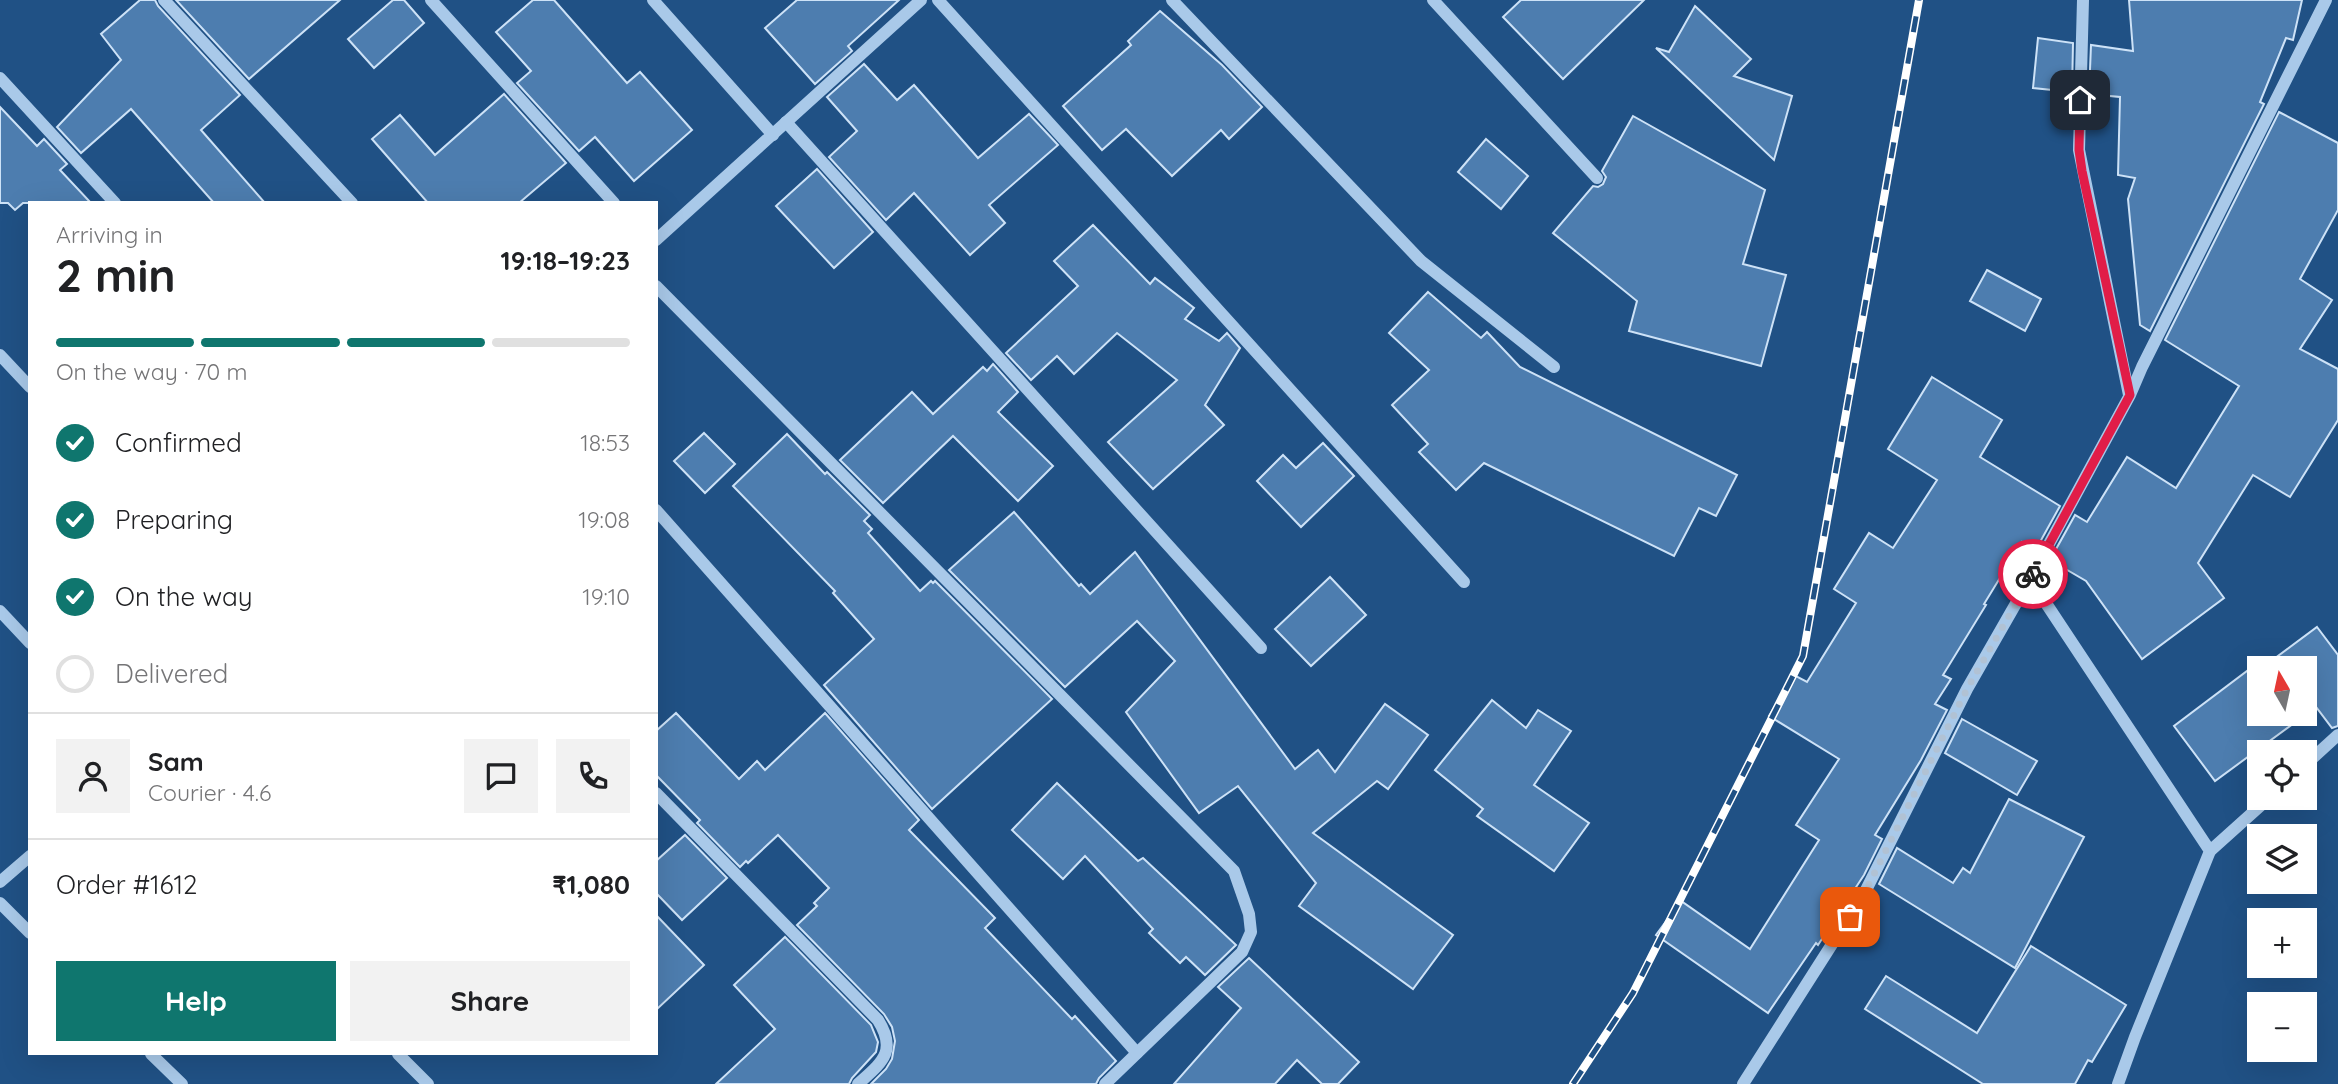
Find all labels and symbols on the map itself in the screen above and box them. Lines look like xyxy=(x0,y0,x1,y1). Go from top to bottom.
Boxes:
pin xyxy=(2050,70,2110,130)
courier xyxy=(1998,539,2068,609)
north arrow xyxy=(2247,656,2317,726)
pin xyxy=(1820,887,1880,947)

